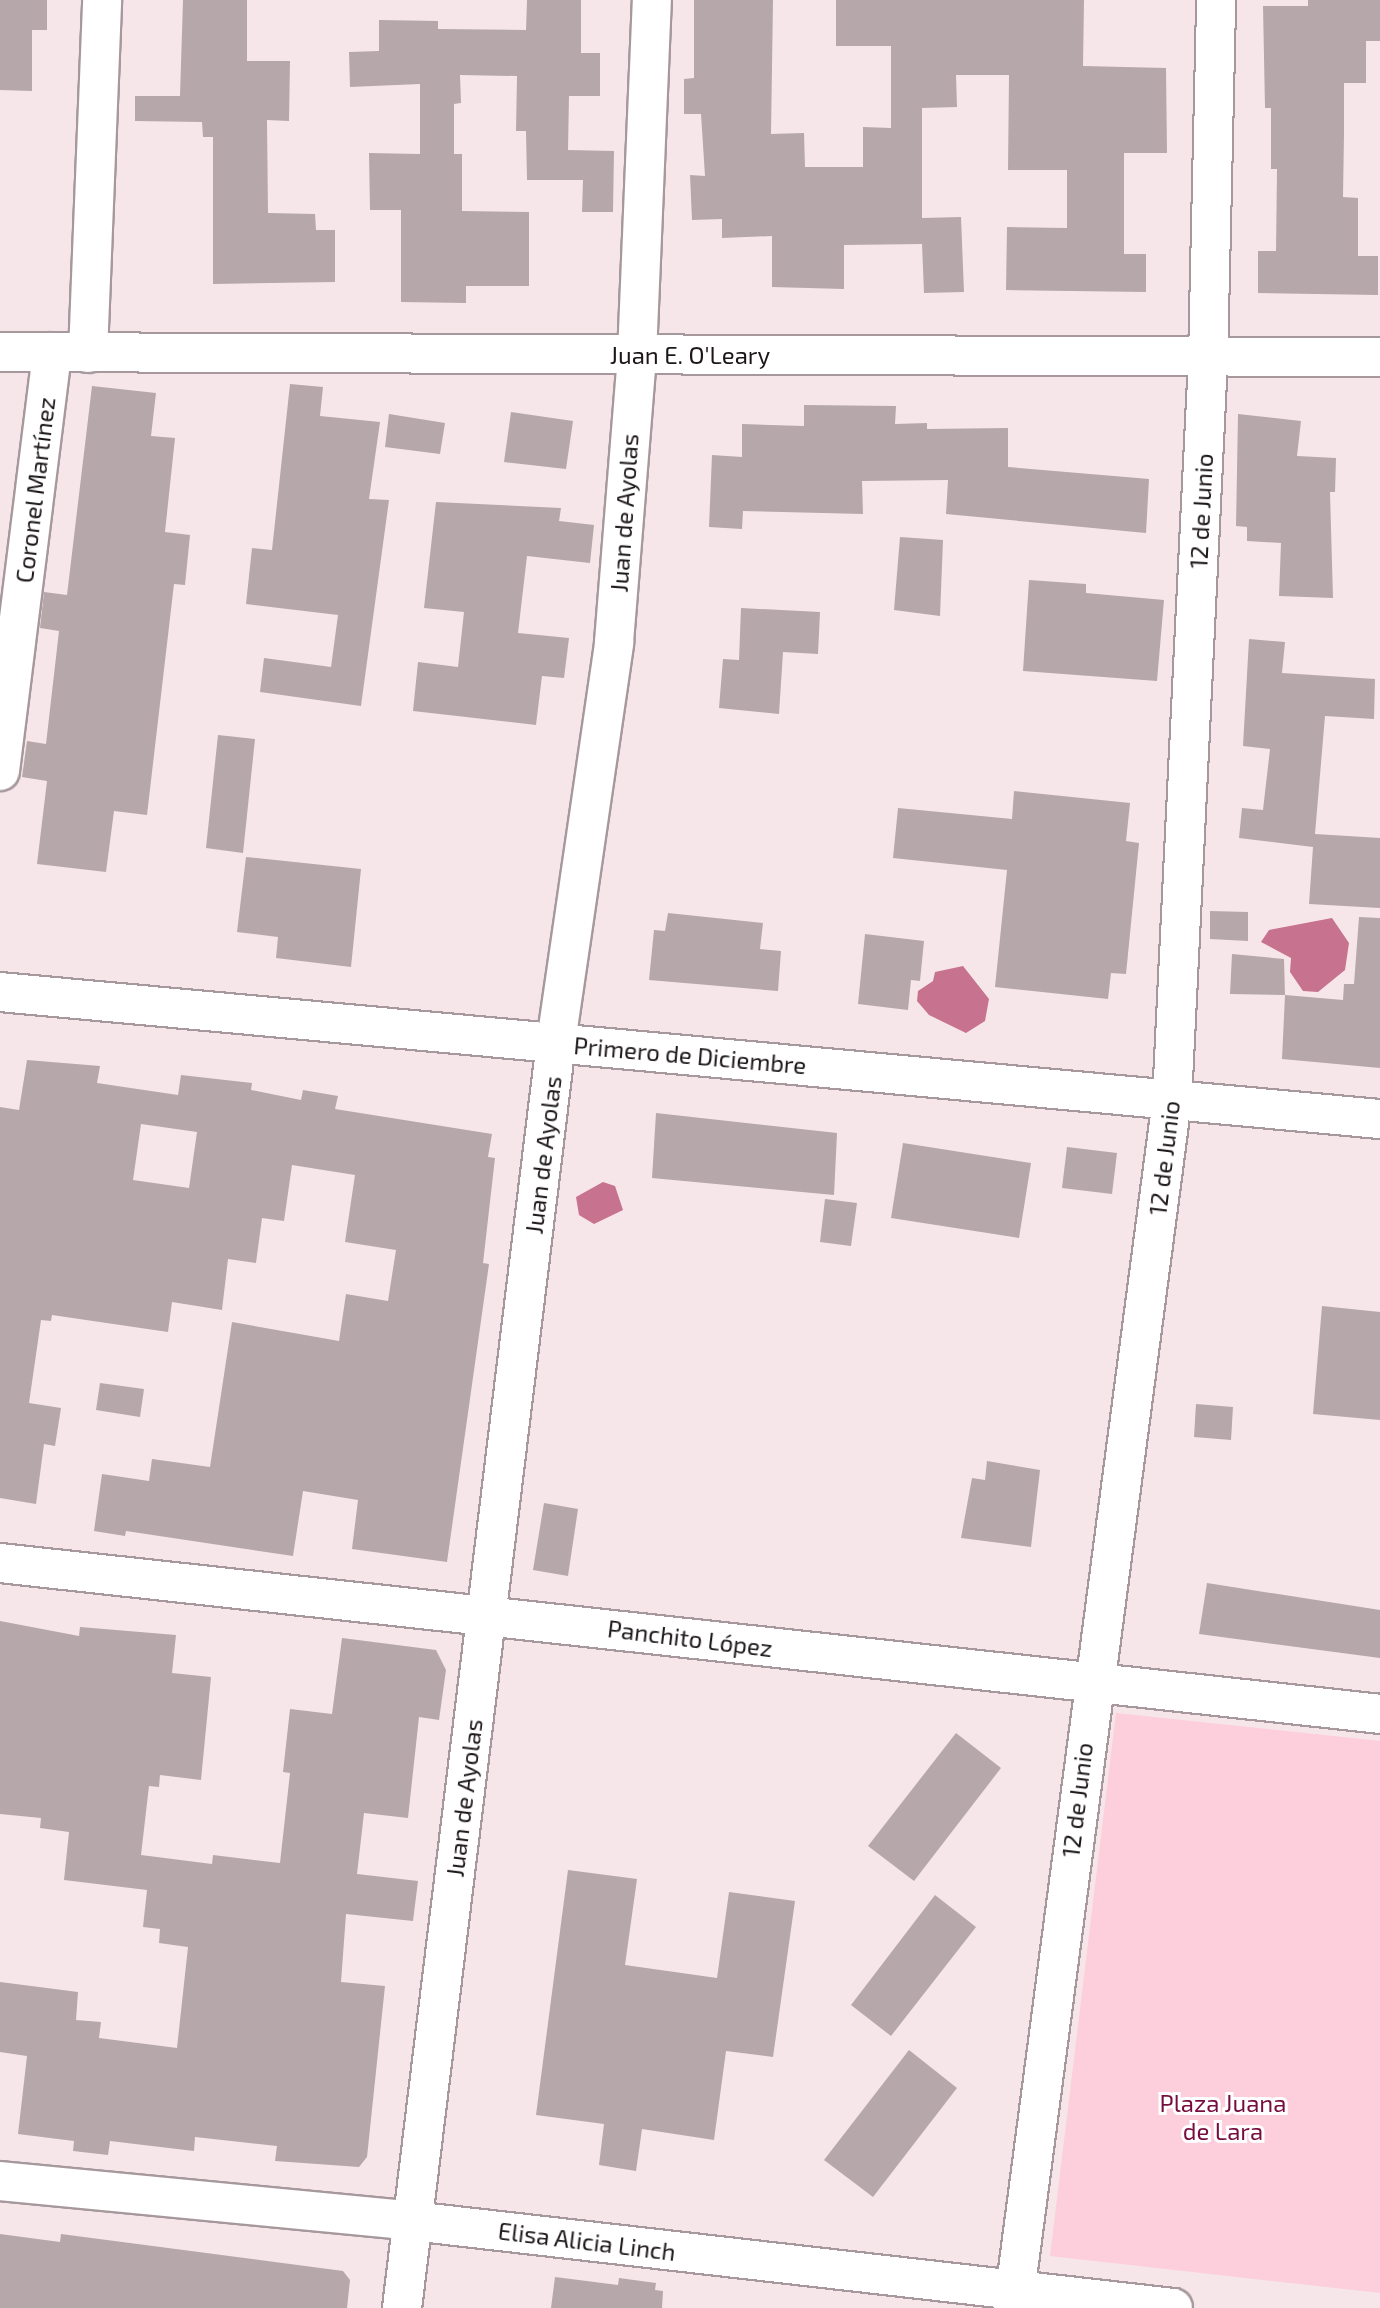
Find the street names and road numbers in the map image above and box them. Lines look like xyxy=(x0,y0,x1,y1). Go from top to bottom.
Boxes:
street label: Juan E. O'Leary xyxy=(610,341,770,369)
street label: Coronel Martínez xyxy=(9,395,61,585)
street label: Juan de Ayolas xyxy=(604,432,644,594)
street label: 12 de Junio xyxy=(1184,452,1218,570)
street label: Primero de Diciembre xyxy=(573,1030,807,1080)
street label: Juan de Ayolas xyxy=(519,1074,567,1236)
street label: 12 de Junio xyxy=(1143,1099,1185,1217)
street label: Panchito López xyxy=(606,1614,774,1662)
street label: Juan de Ayolas xyxy=(440,1717,488,1879)
street label: 12 de Junio xyxy=(1056,1741,1098,1859)
street label: Elisa Alicia Linch xyxy=(496,2216,678,2266)

